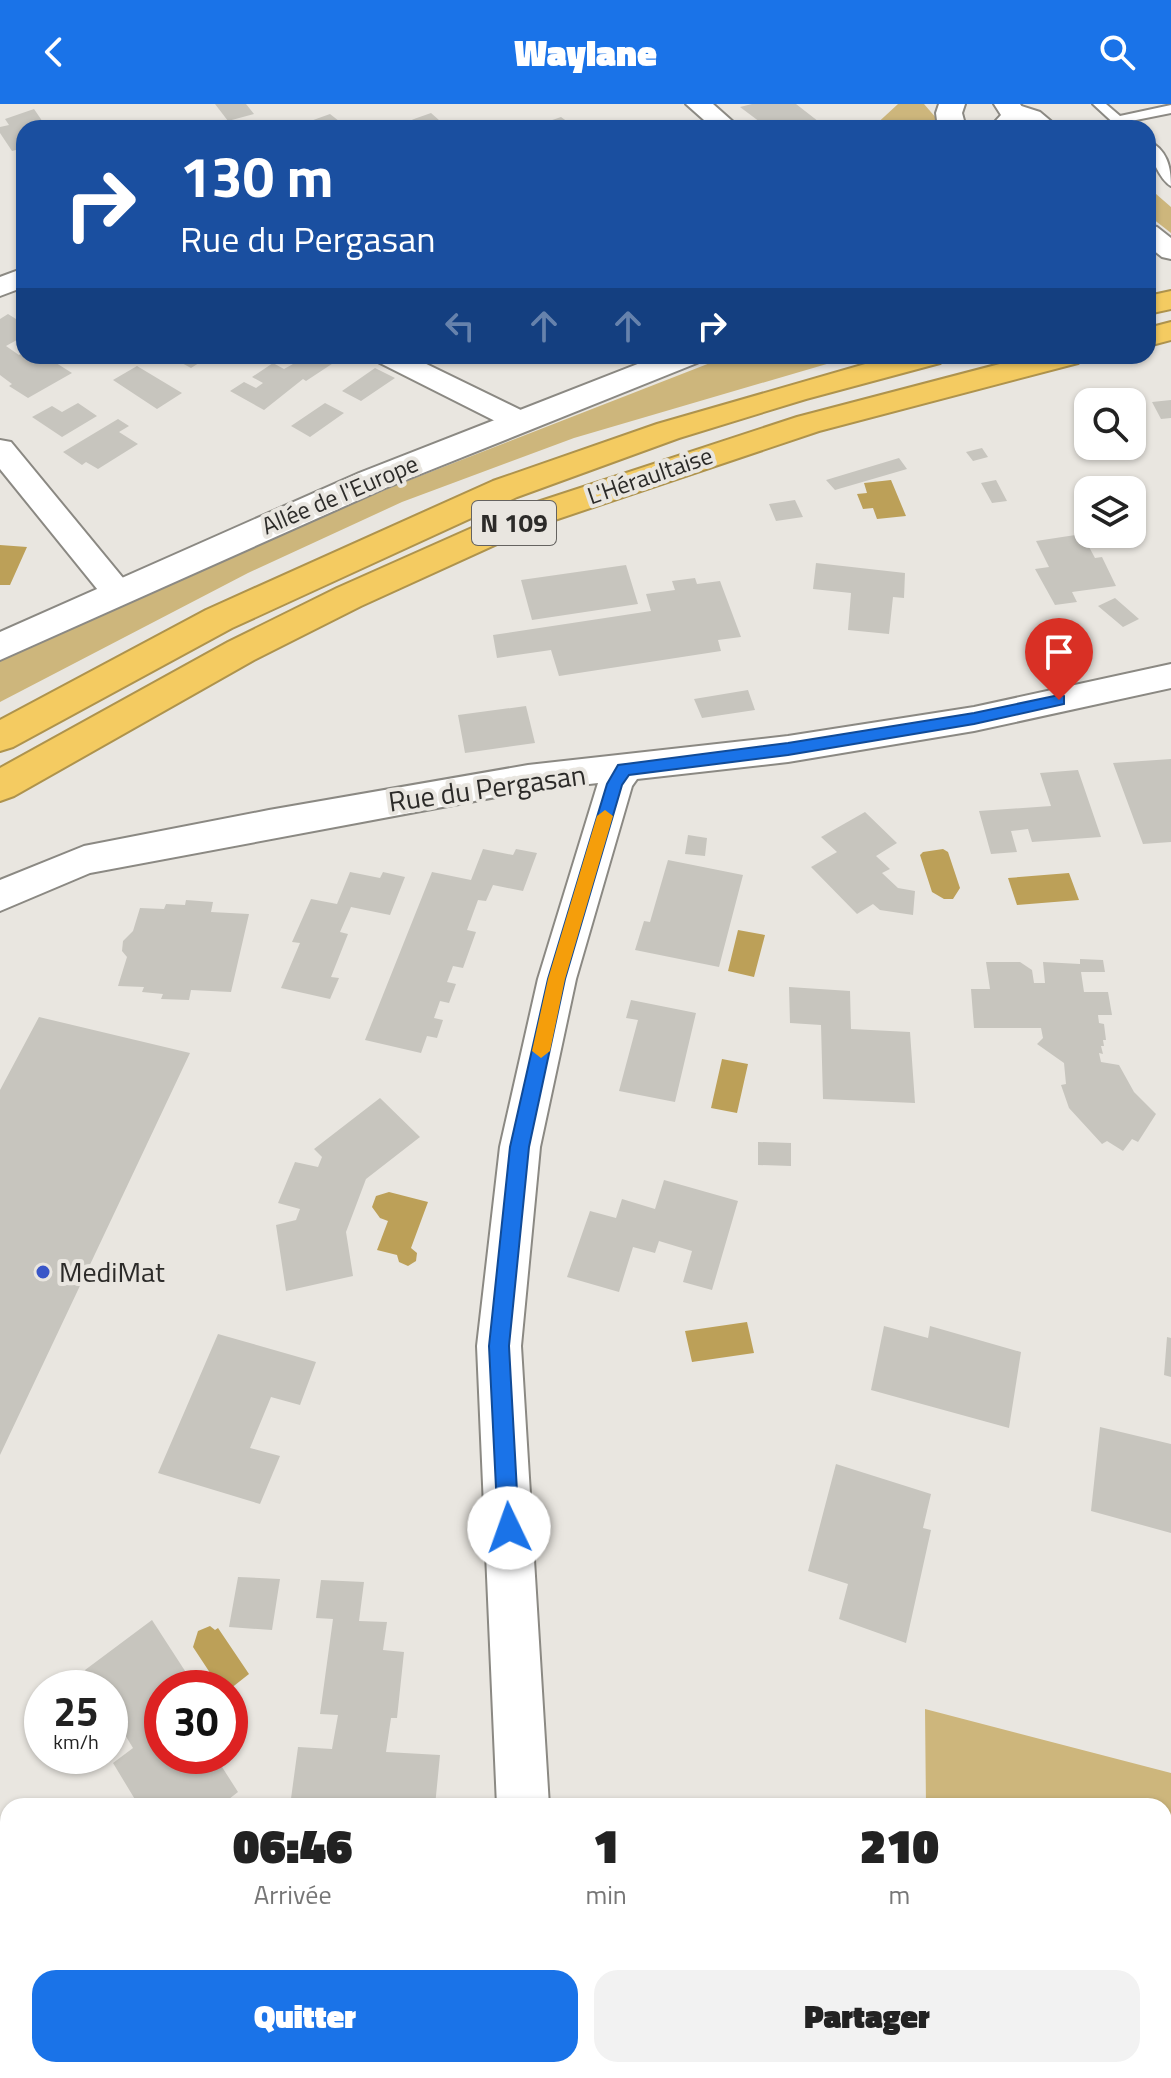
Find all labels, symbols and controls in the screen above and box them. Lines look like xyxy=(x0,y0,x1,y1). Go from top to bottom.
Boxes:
text: Waylane xyxy=(514,25,657,80)
icon: back xyxy=(32,30,76,74)
icon: search xyxy=(1095,30,1139,74)
text: 130 m xyxy=(180,134,333,219)
icon: right xyxy=(48,152,152,256)
text: Rue du Pergasan xyxy=(180,211,436,266)
icon: left xyxy=(438,304,482,348)
icon: ahead xyxy=(522,304,566,348)
icon: ahead xyxy=(606,304,650,348)
icon: right xyxy=(690,304,734,348)
map controls xyxy=(1074,388,1146,548)
button: search xyxy=(1074,388,1146,460)
street label: L'Héraultaise xyxy=(582,437,717,513)
street label: Allée de l'Europe xyxy=(256,445,423,543)
button: layers xyxy=(1074,476,1146,548)
road number: N 109 xyxy=(472,501,556,545)
pin xyxy=(1025,618,1093,700)
icon: arrive xyxy=(1037,630,1081,674)
street label: Rue du Pergasan xyxy=(385,752,588,823)
place label: MediMat xyxy=(59,1250,165,1293)
marker: MediMat xyxy=(34,1263,52,1281)
position arrow xyxy=(467,1486,551,1570)
speed limit sign: 30 xyxy=(144,1670,248,1774)
text: 25 xyxy=(54,1681,98,1742)
text: km/h xyxy=(53,1726,99,1757)
text: 06:46 xyxy=(233,1809,352,1882)
text: 1 xyxy=(593,1809,619,1882)
text: 210 xyxy=(860,1809,939,1882)
text: Arrivée xyxy=(254,1875,332,1914)
text: min xyxy=(585,1875,627,1914)
text: m xyxy=(889,1875,910,1914)
button: Quitter xyxy=(32,1970,578,2062)
button: Partager xyxy=(594,1970,1140,2062)

